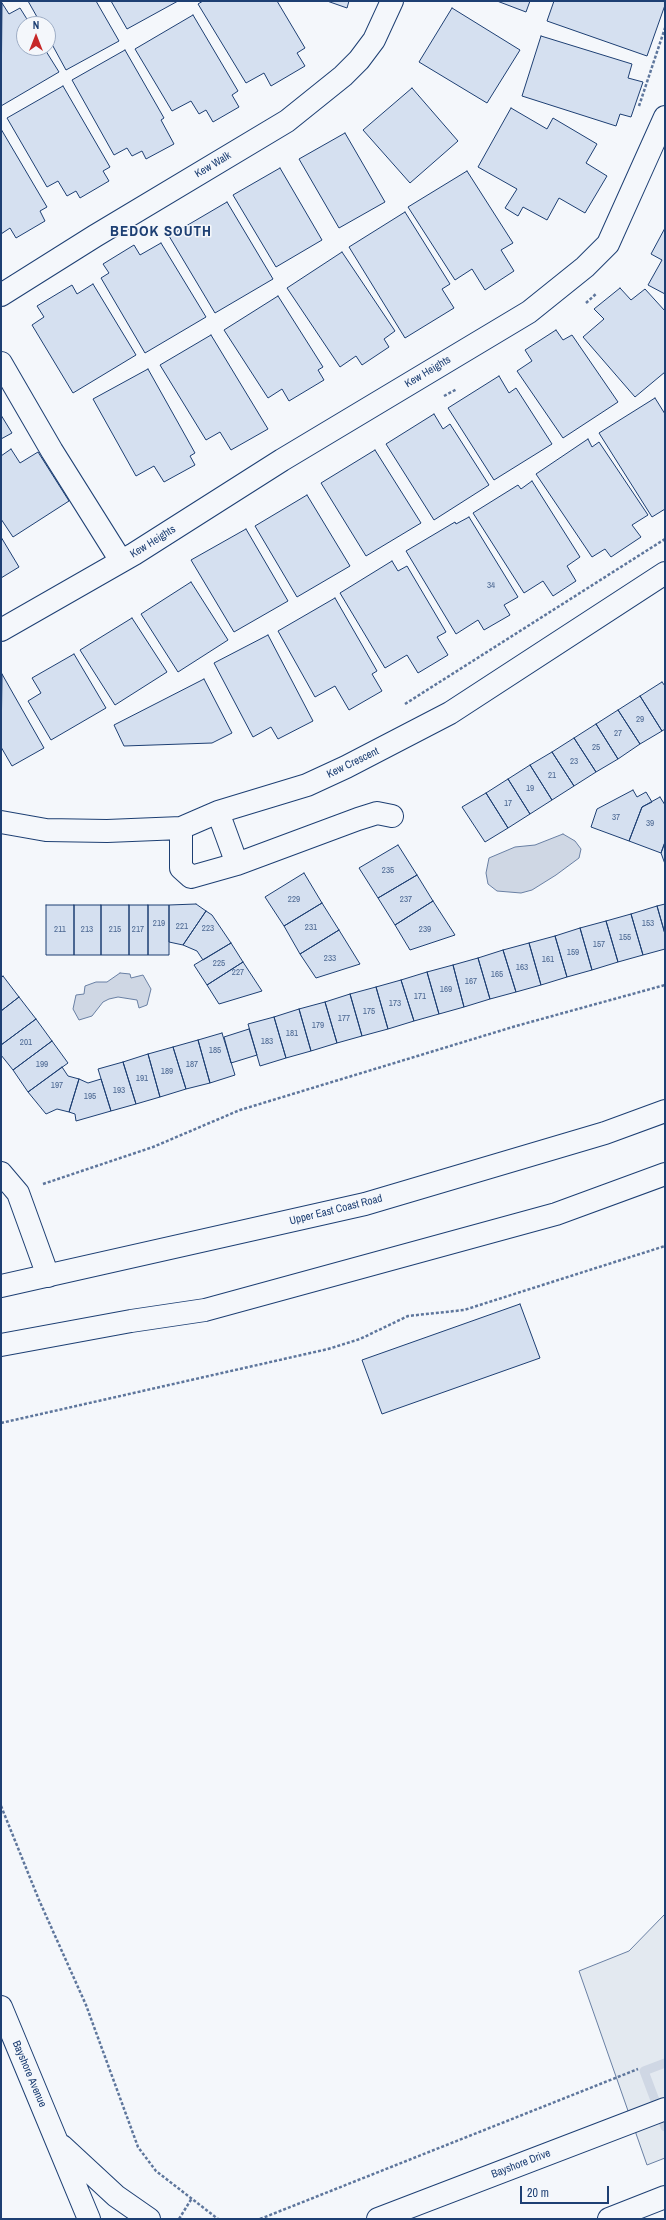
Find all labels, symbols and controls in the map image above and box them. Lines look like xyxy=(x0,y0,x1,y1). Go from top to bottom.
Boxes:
north arrow xyxy=(16,16,56,56)
text: N xyxy=(33,18,39,32)
street label: Kew Walk xyxy=(193,149,233,181)
district label: BEDOK SOUTH xyxy=(110,223,212,241)
street label: Kew Heights xyxy=(403,353,453,391)
street label: Kew Heights xyxy=(128,523,178,561)
house number: 34 xyxy=(487,581,495,591)
house number: 29 xyxy=(636,715,644,725)
house number: 27 xyxy=(614,729,622,739)
house number: 25 xyxy=(592,743,600,753)
street label: Kew Crescent xyxy=(325,745,381,781)
house number: 23 xyxy=(570,757,578,767)
house number: 21 xyxy=(548,771,556,781)
house number: 19 xyxy=(526,784,534,794)
house number: 17 xyxy=(504,799,512,809)
house number: 37 xyxy=(612,813,620,823)
house number: 39 xyxy=(646,819,654,829)
house number: 235 xyxy=(382,866,394,876)
house number: 229 xyxy=(288,895,300,905)
house number: 237 xyxy=(400,895,412,905)
house number: 219 xyxy=(153,919,165,929)
house number: 153 xyxy=(642,919,654,929)
house number: 221 xyxy=(176,922,188,932)
house number: 231 xyxy=(305,923,317,933)
house number: 223 xyxy=(202,924,214,934)
house number: 211 xyxy=(54,925,66,935)
house number: 213 xyxy=(81,925,93,935)
house number: 215 xyxy=(109,925,121,935)
house number: 217 xyxy=(132,925,144,935)
house number: 239 xyxy=(419,925,431,935)
house number: 155 xyxy=(619,933,631,943)
house number: 157 xyxy=(593,940,605,950)
house number: 159 xyxy=(567,948,579,958)
house number: 233 xyxy=(324,954,336,964)
house number: 161 xyxy=(542,955,554,965)
house number: 225 xyxy=(213,959,225,969)
house number: 163 xyxy=(516,963,528,973)
house number: 227 xyxy=(232,968,244,978)
house number: 165 xyxy=(491,970,503,980)
house number: 167 xyxy=(465,977,477,987)
house number: 169 xyxy=(440,985,452,995)
house number: 171 xyxy=(414,992,426,1002)
house number: 173 xyxy=(389,999,401,1009)
house number: 175 xyxy=(363,1007,375,1017)
house number: 177 xyxy=(338,1014,350,1024)
house number: 179 xyxy=(312,1021,324,1031)
house number: 181 xyxy=(286,1029,298,1039)
house number: 183 xyxy=(261,1037,273,1047)
house number: 201 xyxy=(20,1038,32,1048)
house number: 185 xyxy=(209,1046,221,1056)
house number: 199 xyxy=(36,1060,48,1070)
house number: 187 xyxy=(186,1060,198,1070)
house number: 189 xyxy=(161,1067,173,1077)
house number: 191 xyxy=(136,1074,148,1084)
house number: 197 xyxy=(51,1081,63,1091)
house number: 193 xyxy=(113,1086,125,1096)
house number: 195 xyxy=(84,1092,96,1102)
street label: Upper East Coast Road xyxy=(288,1192,384,1228)
street label: Bayshore Avenue xyxy=(9,2039,49,2109)
street label: Bayshore Drive xyxy=(490,2147,552,2181)
scale bar xyxy=(522,2178,611,2204)
text: 20 m xyxy=(527,2185,549,2201)

